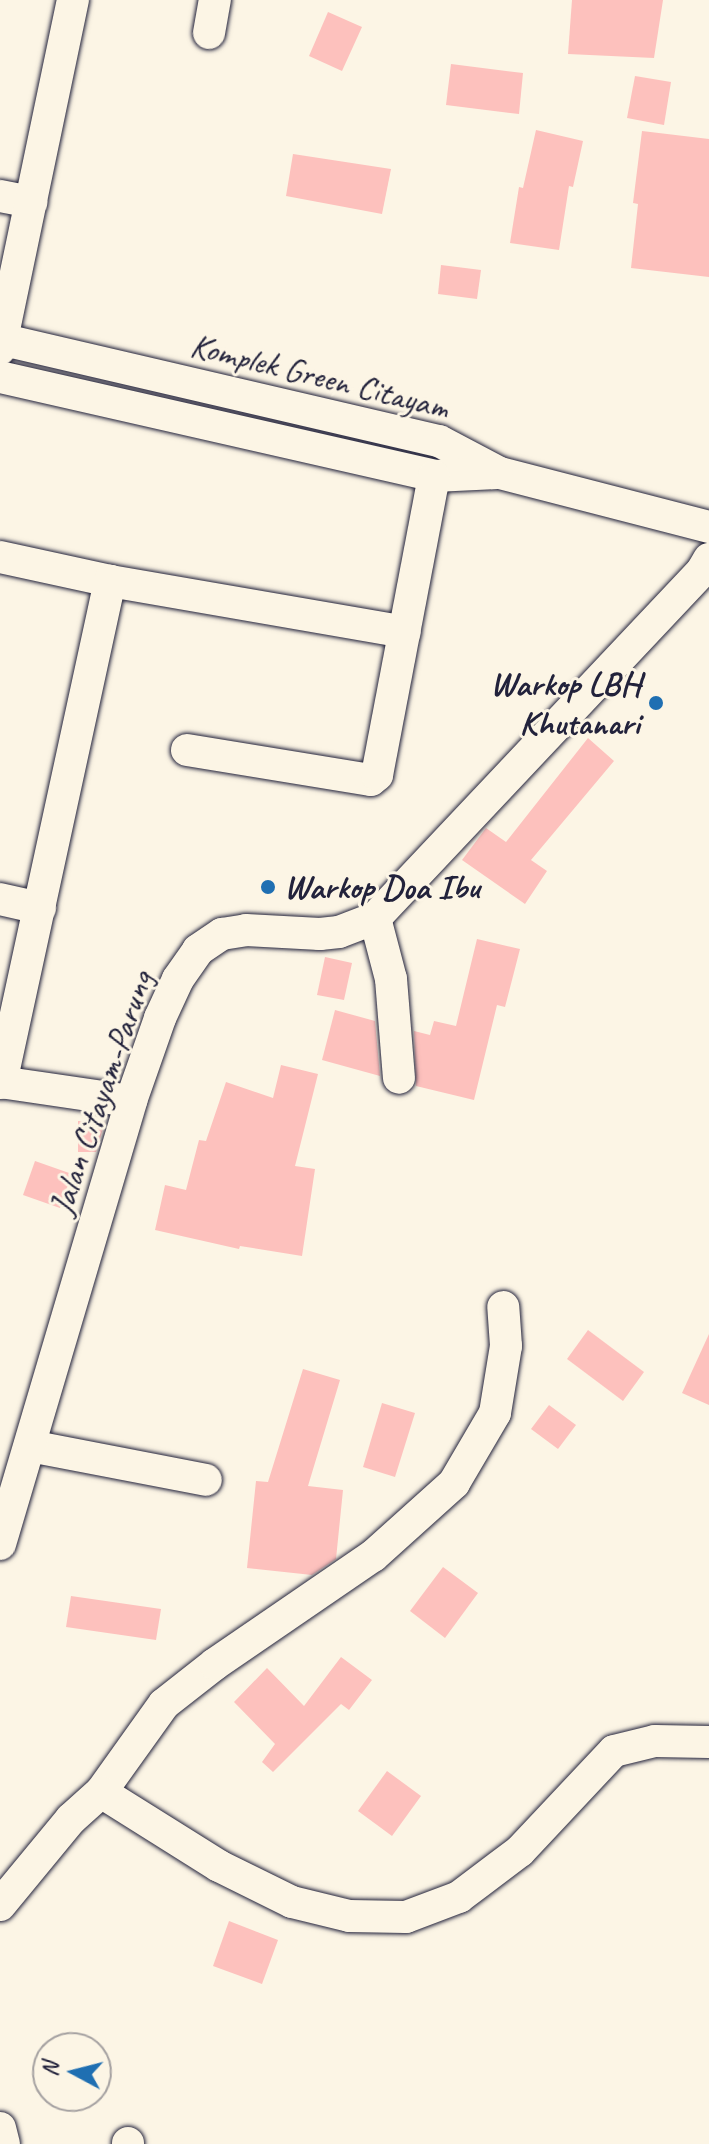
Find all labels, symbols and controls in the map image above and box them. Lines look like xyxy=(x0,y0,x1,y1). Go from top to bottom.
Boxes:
street label: Komplek Green Citayam xyxy=(188,324,452,428)
place label: Warkop LBH Khutanari xyxy=(490,663,640,742)
marker: Warkop LBH Khutanari xyxy=(647,694,665,712)
place label: Warkop Doa Ibu xyxy=(284,867,478,907)
marker: Warkop Doa Ibu xyxy=(259,878,277,896)
street label: Jalan Citayam-Parung xyxy=(41,967,161,1219)
north arrow xyxy=(32,2032,112,2112)
text: N xyxy=(35,2061,65,2078)

